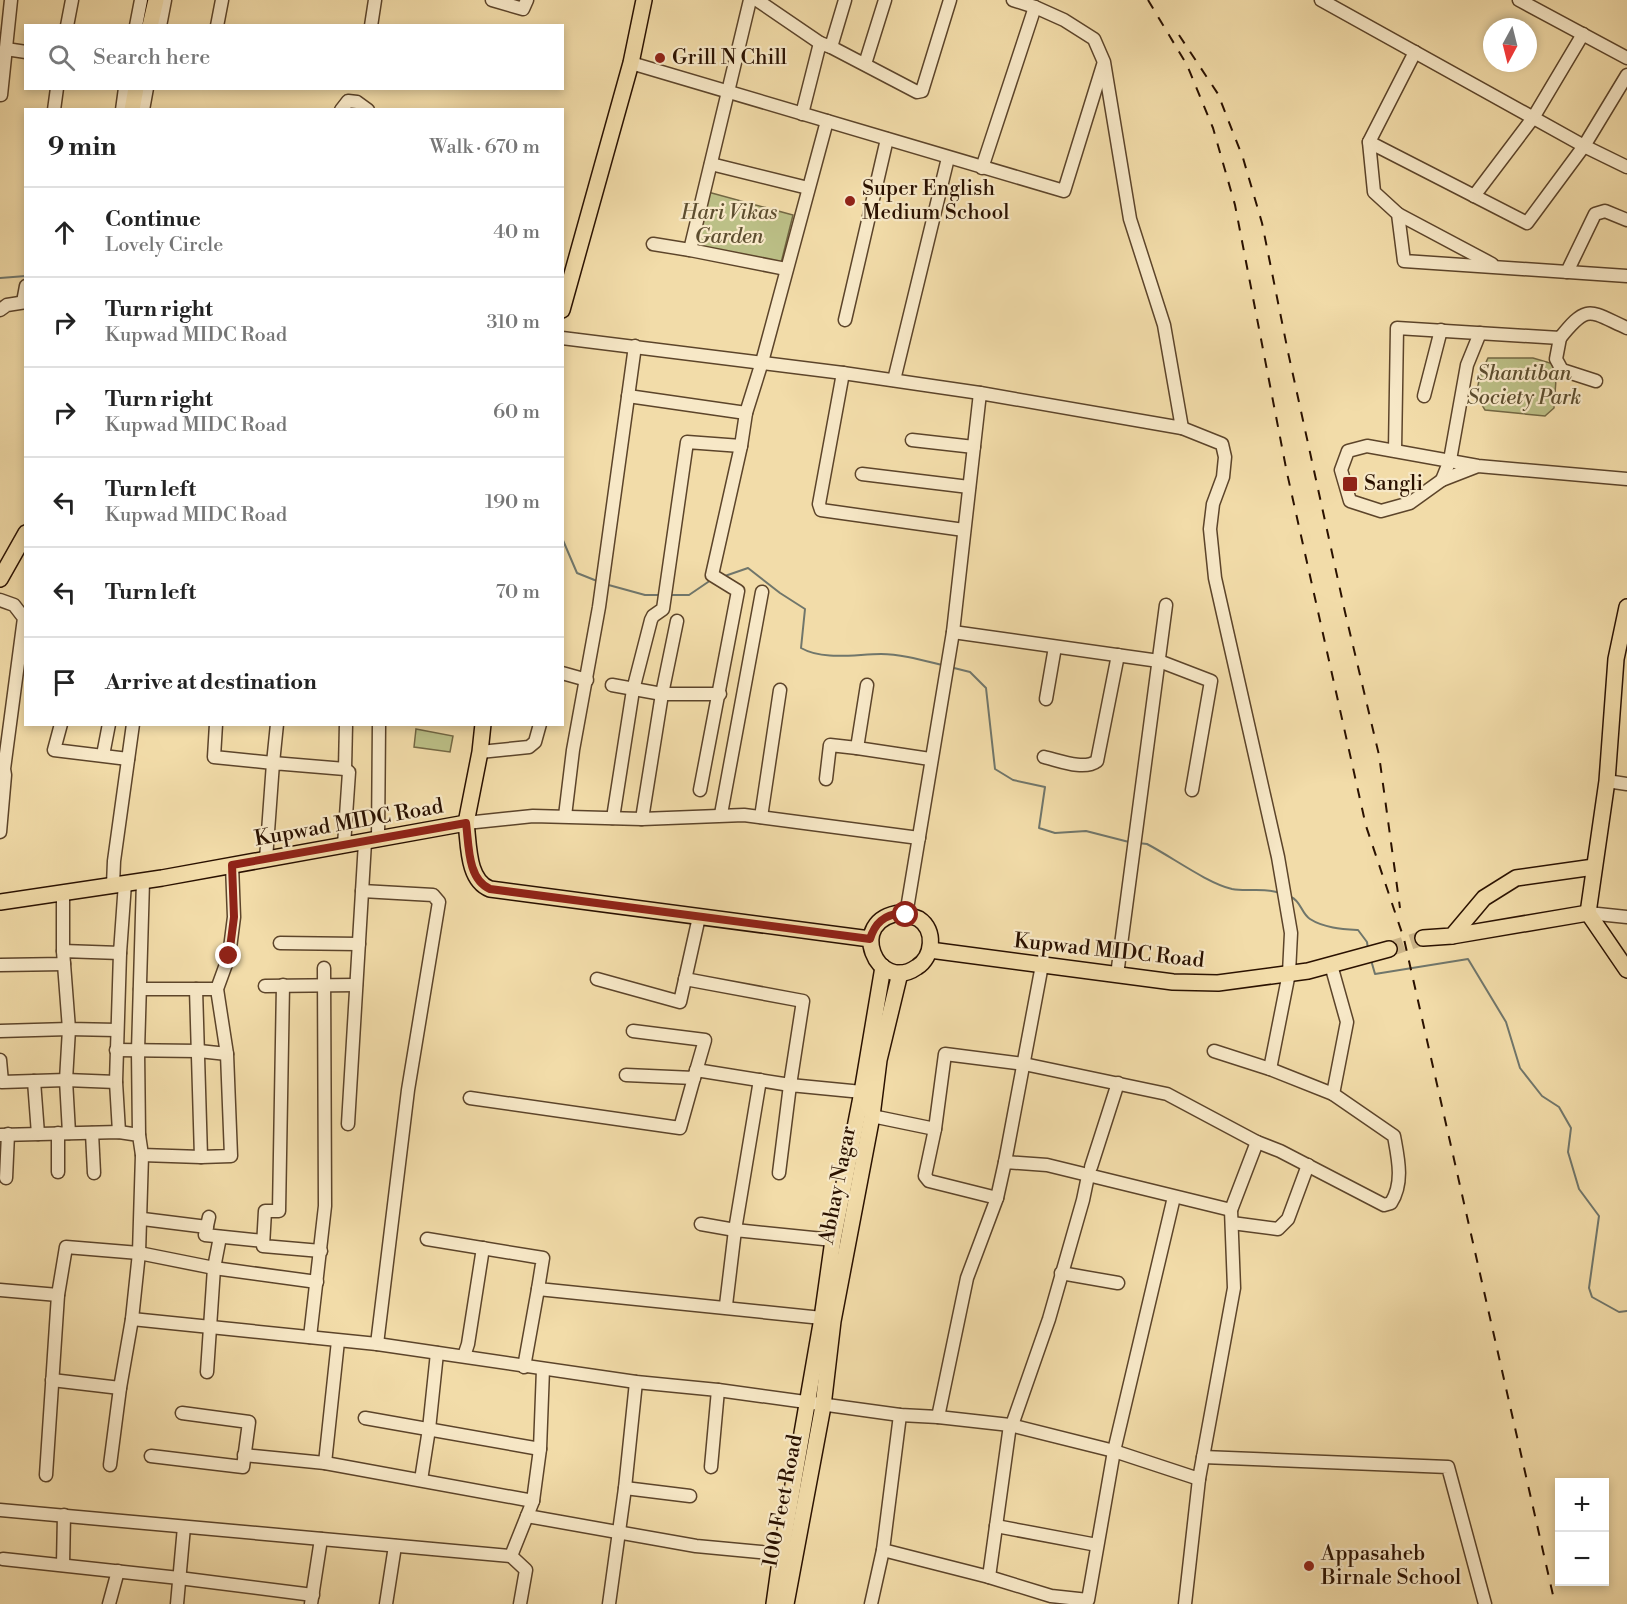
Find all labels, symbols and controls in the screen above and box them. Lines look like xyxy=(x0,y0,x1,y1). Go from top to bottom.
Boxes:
north arrow xyxy=(1483,18,1537,72)
search box xyxy=(24,24,564,90)
icon: search xyxy=(45,41,78,74)
text: Search here xyxy=(93,44,210,71)
place label: Grill N Chill xyxy=(672,45,787,71)
marker: Grill N Chill xyxy=(653,51,667,65)
text: 9 min xyxy=(48,131,116,163)
text: Walk · 670 m xyxy=(430,135,540,160)
place label: Super English Medium School xyxy=(862,176,1010,226)
marker: Super English Medium School xyxy=(843,194,857,208)
park label: Hari Vikas Garden xyxy=(680,200,777,250)
text: Continue xyxy=(105,206,201,233)
icon: ahead xyxy=(48,216,81,249)
text: 40 m xyxy=(493,220,540,245)
text: Lovely Circle xyxy=(105,233,223,258)
text: Turn right xyxy=(105,296,213,323)
icon: right xyxy=(48,306,81,339)
text: 310 m xyxy=(487,310,540,335)
text: Kupwad MIDC Road xyxy=(105,323,287,348)
park label: Shantiban Society Park xyxy=(1467,361,1581,411)
text: Turn right xyxy=(105,386,213,413)
icon: right xyxy=(48,396,81,429)
text: 60 m xyxy=(493,400,540,425)
text: Kupwad MIDC Road xyxy=(105,413,287,438)
place label: Sangli xyxy=(1364,471,1423,497)
marker: Sangli xyxy=(1341,475,1359,493)
text: Turn left xyxy=(105,476,196,503)
icon: left xyxy=(48,486,81,519)
text: 190 m xyxy=(485,490,540,515)
text: Kupwad MIDC Road xyxy=(105,503,287,528)
icon: left xyxy=(48,576,81,609)
text: Turn left xyxy=(105,579,196,606)
text: 70 m xyxy=(496,580,540,605)
icon: arrive xyxy=(48,666,81,699)
text: Arrive at destination xyxy=(105,669,317,696)
street label: Kupwad MIDC Road xyxy=(253,794,446,852)
route start xyxy=(892,901,918,927)
street label: Kupwad MIDC Road xyxy=(1012,928,1206,974)
route end xyxy=(215,942,241,968)
street label: Abhay Nagar xyxy=(814,1124,862,1247)
street label: 100 Feet Road xyxy=(757,1432,809,1570)
map controls xyxy=(1555,1478,1609,1586)
button: + xyxy=(1555,1478,1609,1532)
button: − xyxy=(1555,1532,1609,1586)
place label: Appasaheb Birnale School xyxy=(1320,1541,1461,1591)
marker: Appasaheb Birnale School xyxy=(1302,1559,1316,1573)

